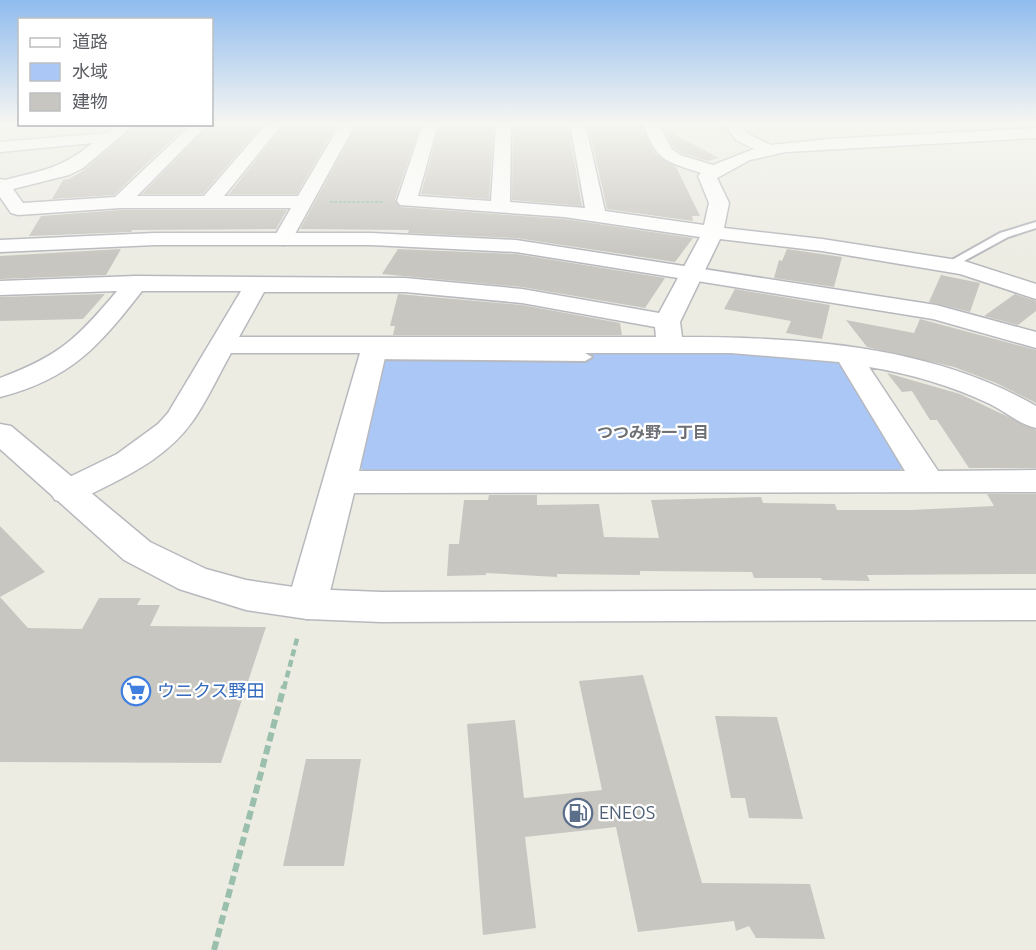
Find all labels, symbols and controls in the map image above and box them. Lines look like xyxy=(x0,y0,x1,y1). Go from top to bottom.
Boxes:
legend xyxy=(18,18,213,126)
text: 道路 xyxy=(72,31,108,51)
text: 水域 xyxy=(72,61,108,81)
text: 建物 xyxy=(72,91,108,111)
district label: つつみ野一丁目 xyxy=(597,423,709,441)
supermarket icon: ウニクス野田 xyxy=(120,675,152,707)
place label: ウニクス野田 xyxy=(157,680,264,700)
fuel station icon: ENEOS xyxy=(562,797,594,829)
place label: ENEOS xyxy=(599,802,655,822)

